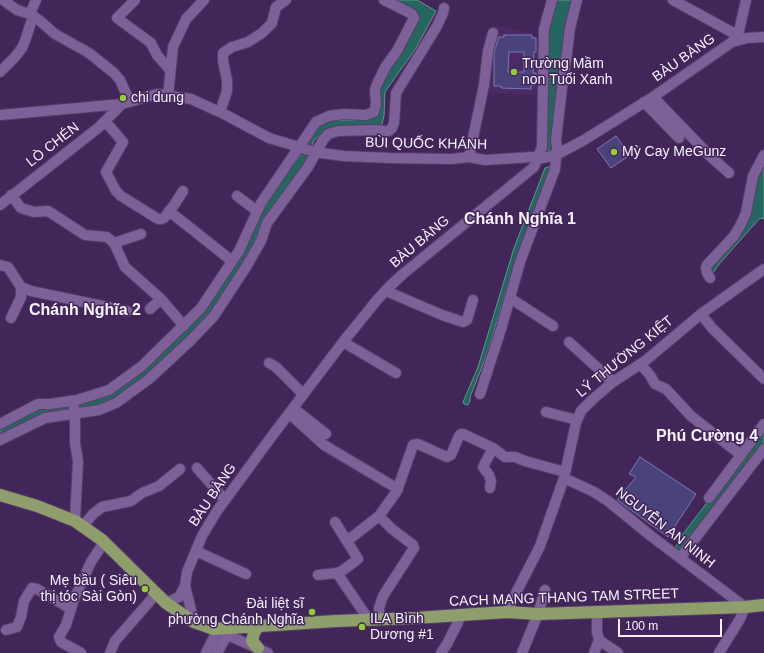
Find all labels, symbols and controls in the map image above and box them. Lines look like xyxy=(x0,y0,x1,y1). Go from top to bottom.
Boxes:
street label: BÀU BÀNG xyxy=(650,30,718,86)
place label: Trường Mầm non Tuổi Xanh xyxy=(522,56,613,88)
marker: Trường Mầm non Tuổi Xanh xyxy=(509,67,519,77)
place label: chi dung xyxy=(131,90,184,106)
marker: chi dung xyxy=(118,93,128,103)
street label: LÒ CHÉN xyxy=(23,119,83,171)
street label: BÙI QUỐC KHÁNH xyxy=(365,135,487,153)
place label: Mỳ Cay MeGunz xyxy=(622,144,726,160)
marker: Mỳ Cay MeGunz xyxy=(609,147,619,157)
district label: Chánh Nghĩa 1 xyxy=(464,210,576,230)
street label: BÀU BÀNG xyxy=(387,212,453,272)
district label: Chánh Nghĩa 2 xyxy=(29,301,141,321)
street label: LÝ THƯỜNG KIỆT xyxy=(573,313,677,401)
district label: Phú Cường 4 xyxy=(656,427,758,447)
street label: BÀU BÀNG xyxy=(186,460,240,530)
street label: NGUYỄN AN NINH xyxy=(612,484,718,572)
place label: Mẹ bầu ( Siêu thị tóc Sài Gòn) xyxy=(41,573,137,606)
marker: Mẹ bầu ( Siêu thị tóc Sài Gòn) xyxy=(140,584,150,594)
street label: CACH MANG THANG TAM STREET xyxy=(449,586,679,610)
place label: Đài liệt sĩ phường Chánh Nghĩa xyxy=(168,596,304,628)
marker: Đài liệt sĩ phường Chánh Nghĩa xyxy=(307,607,317,617)
place label: ILA Bình Dương #1 xyxy=(370,611,434,644)
scale bar xyxy=(620,611,724,637)
text: 100 m xyxy=(625,619,658,633)
marker: ILA Bình Dương #1 xyxy=(357,622,367,632)

